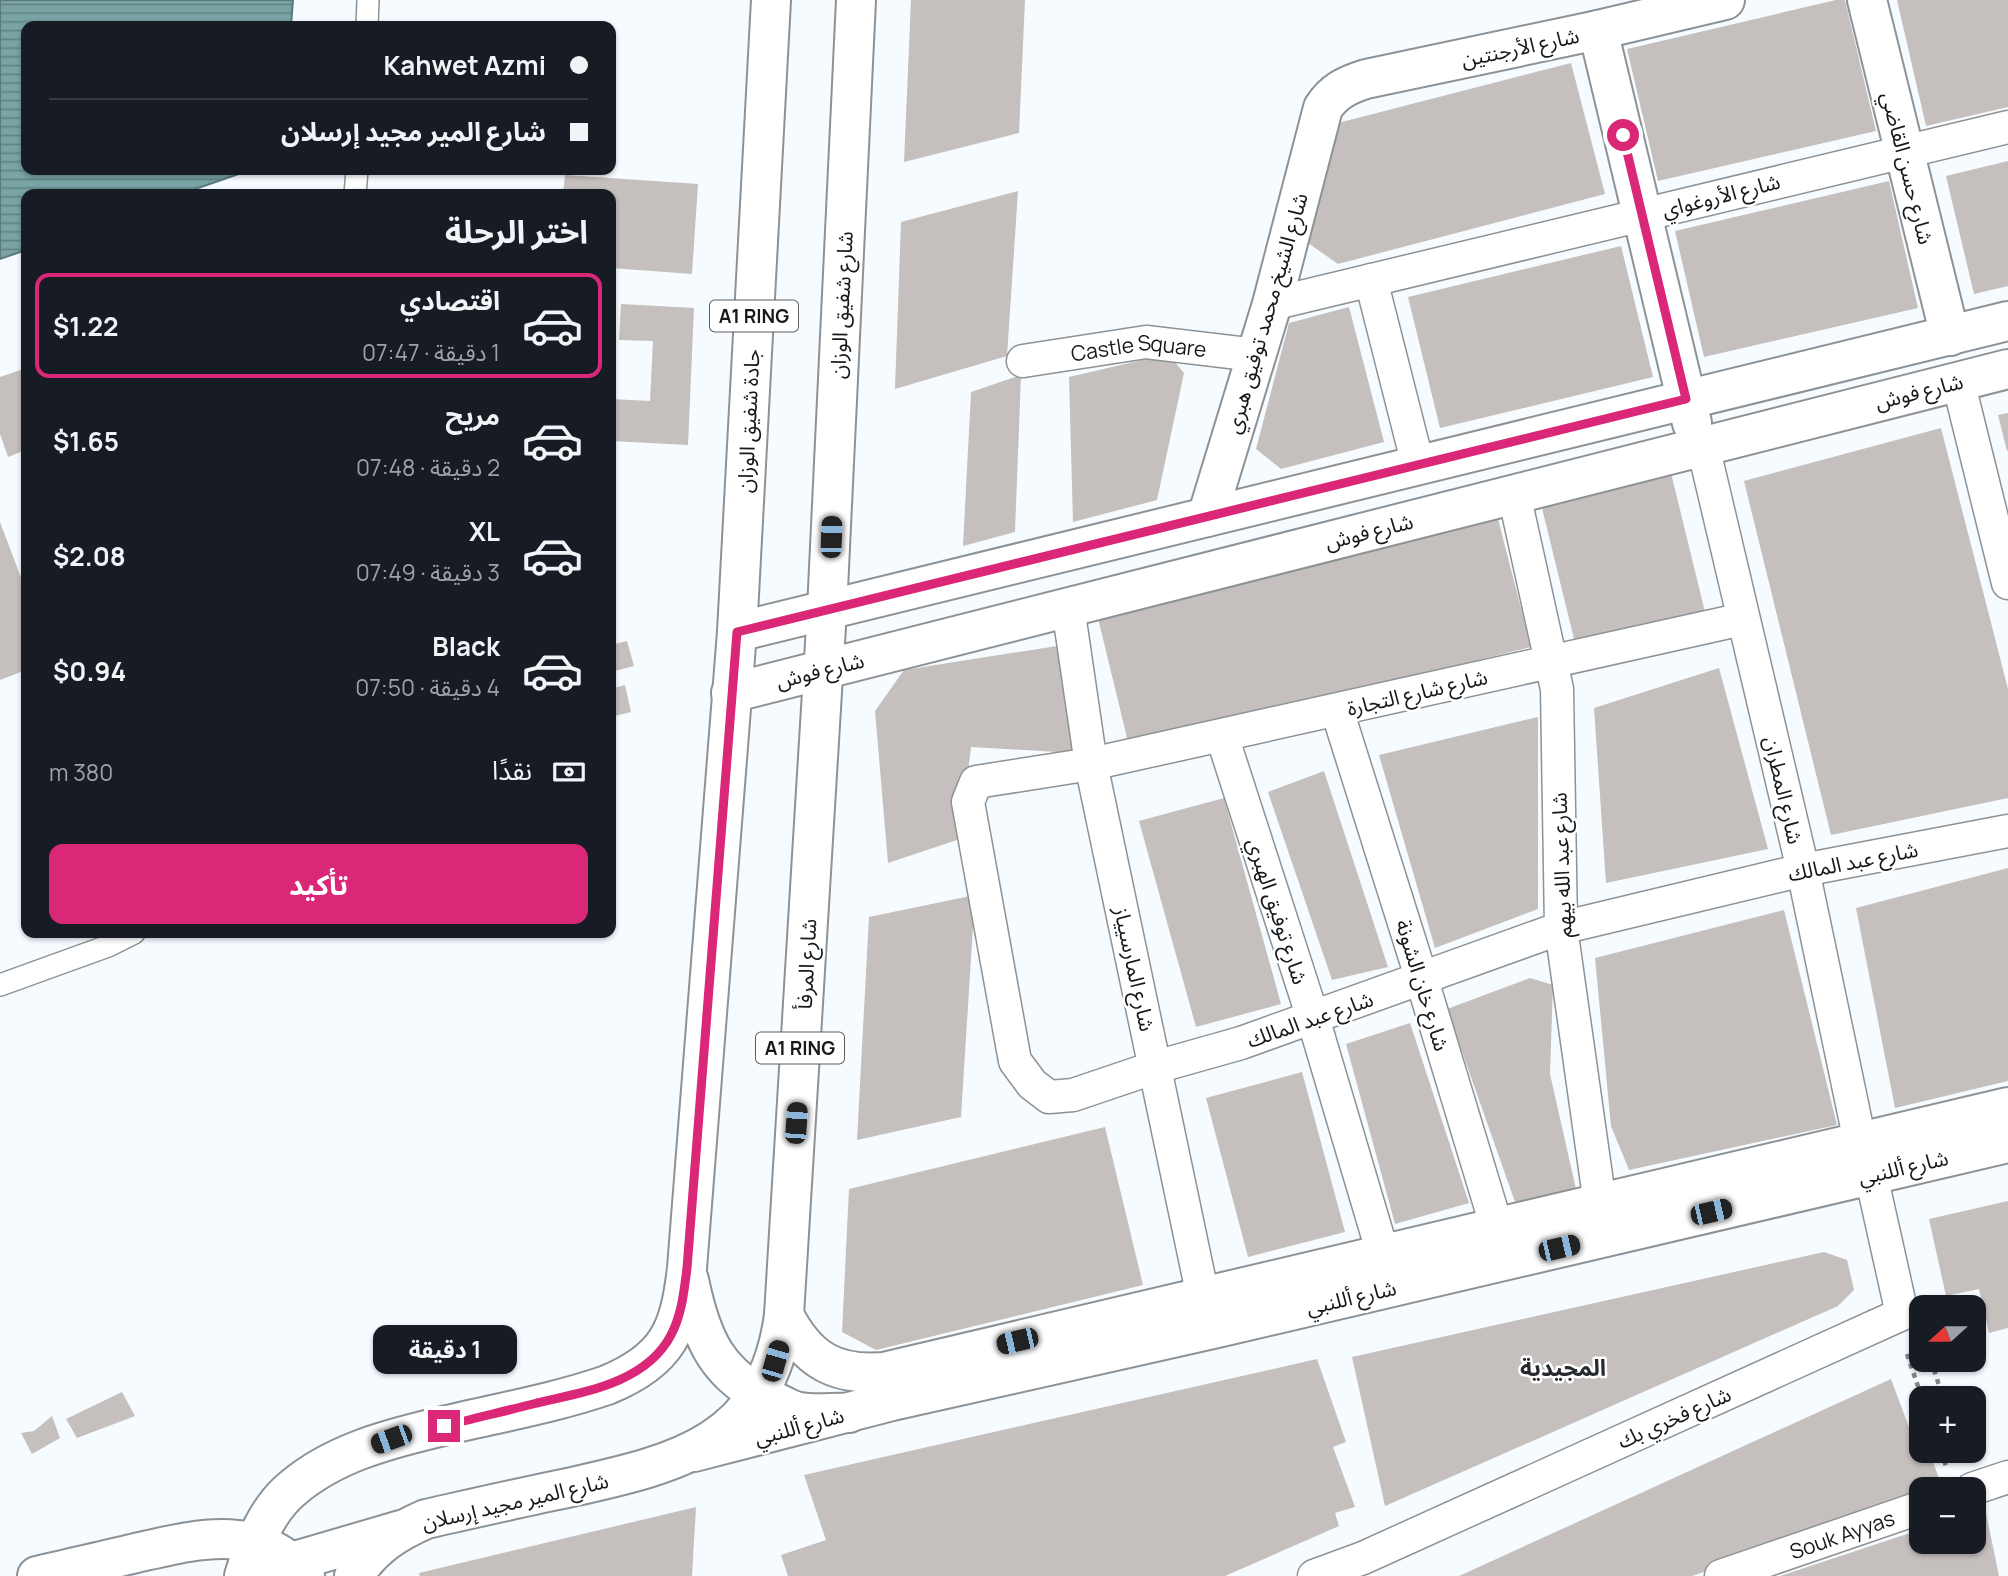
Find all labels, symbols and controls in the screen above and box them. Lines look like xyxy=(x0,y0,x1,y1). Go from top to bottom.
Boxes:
street label: شارع الأرجنتين xyxy=(1458,21,1582,75)
text: Kahwet Azmi xyxy=(384,47,546,83)
street label: شارع حسن القاضي xyxy=(1873,89,1940,248)
text: شارع المير مجيد إرسلان xyxy=(281,113,546,149)
route start xyxy=(1607,119,1639,151)
street label: شارع الأروغواي xyxy=(1659,167,1784,226)
street label: شارع الشيخ محمد توفيق هبري xyxy=(1218,189,1317,437)
text: اختر الرحلة xyxy=(445,209,588,253)
street label: شارع شفيق الوزان xyxy=(823,230,861,380)
text: اقتصادي xyxy=(400,282,500,318)
icon: car xyxy=(521,294,584,357)
road number: A1 RING xyxy=(710,300,798,332)
text: $1.22 xyxy=(53,308,119,344)
street label: Castle Square xyxy=(1069,327,1208,367)
text: 1 دقيقة · 07:47 xyxy=(362,336,500,368)
street label: جادة شفيق الوزان xyxy=(730,348,766,494)
street label: شارع فوش xyxy=(1872,367,1966,417)
text: مريح xyxy=(445,397,500,433)
icon: car xyxy=(521,409,584,472)
text: $1.65 xyxy=(53,423,119,459)
text: 2 دقيقة · 07:48 xyxy=(356,451,500,483)
street label: شارع فوش xyxy=(1322,507,1416,557)
text: XL xyxy=(469,513,500,549)
car xyxy=(820,516,843,558)
icon: car xyxy=(521,524,584,587)
text: $2.08 xyxy=(53,538,126,574)
text: 3 دقيقة · 07:49 xyxy=(356,556,500,588)
text: Black xyxy=(432,628,500,664)
icon: car xyxy=(521,639,584,702)
street label: شارع فوش xyxy=(773,646,867,696)
text: $0.94 xyxy=(53,653,126,689)
street label: شارع شارع التجارة xyxy=(1344,662,1490,724)
text: 4 دقيقة · 07:50 xyxy=(355,671,500,703)
street label: شارع المطران xyxy=(1756,733,1810,847)
text: نقدًا xyxy=(492,752,532,788)
icon: cash xyxy=(550,753,588,791)
text: 380 m xyxy=(49,756,113,788)
street label: شارع عبد الله بيهم xyxy=(1544,792,1580,938)
street label: شارع توفيق الهبري xyxy=(1238,834,1315,989)
street label: شارع عبد المالك xyxy=(1786,835,1921,889)
button: تأكيد xyxy=(49,844,588,924)
street label: شارع المارسيياز xyxy=(1106,903,1162,1034)
street label: شارع خان الشونة xyxy=(1388,916,1456,1055)
street label: شارع المرفأ xyxy=(790,918,824,1011)
street label: شارع عبد المالك xyxy=(1243,984,1378,1056)
road number: A1 RING xyxy=(756,1032,844,1064)
car xyxy=(785,1101,808,1145)
street label: شارع أللنبي xyxy=(1855,1143,1951,1194)
car xyxy=(1689,1197,1734,1227)
car xyxy=(1537,1233,1582,1263)
street label: شارع أللنبي xyxy=(1303,1273,1399,1324)
north arrow xyxy=(1909,1295,1986,1372)
map controls xyxy=(1909,1295,1986,1554)
callout: 1 دقيقة xyxy=(372,1324,516,1374)
car xyxy=(995,1326,1040,1356)
text: 1 دقيقة xyxy=(409,1333,481,1365)
car xyxy=(760,1338,791,1384)
district label: المجيدية xyxy=(1520,1351,1606,1383)
street label: شارع فخري بك xyxy=(1613,1380,1736,1457)
button: + xyxy=(1909,1386,1986,1463)
street label: شارع أللنبي xyxy=(751,1401,848,1454)
route end xyxy=(428,1410,460,1442)
car xyxy=(368,1422,415,1456)
street label: شارع المير مجيد إرسلان xyxy=(419,1466,612,1538)
button: − xyxy=(1909,1477,1986,1554)
street label: Souk Ayyas xyxy=(1786,1503,1898,1565)

